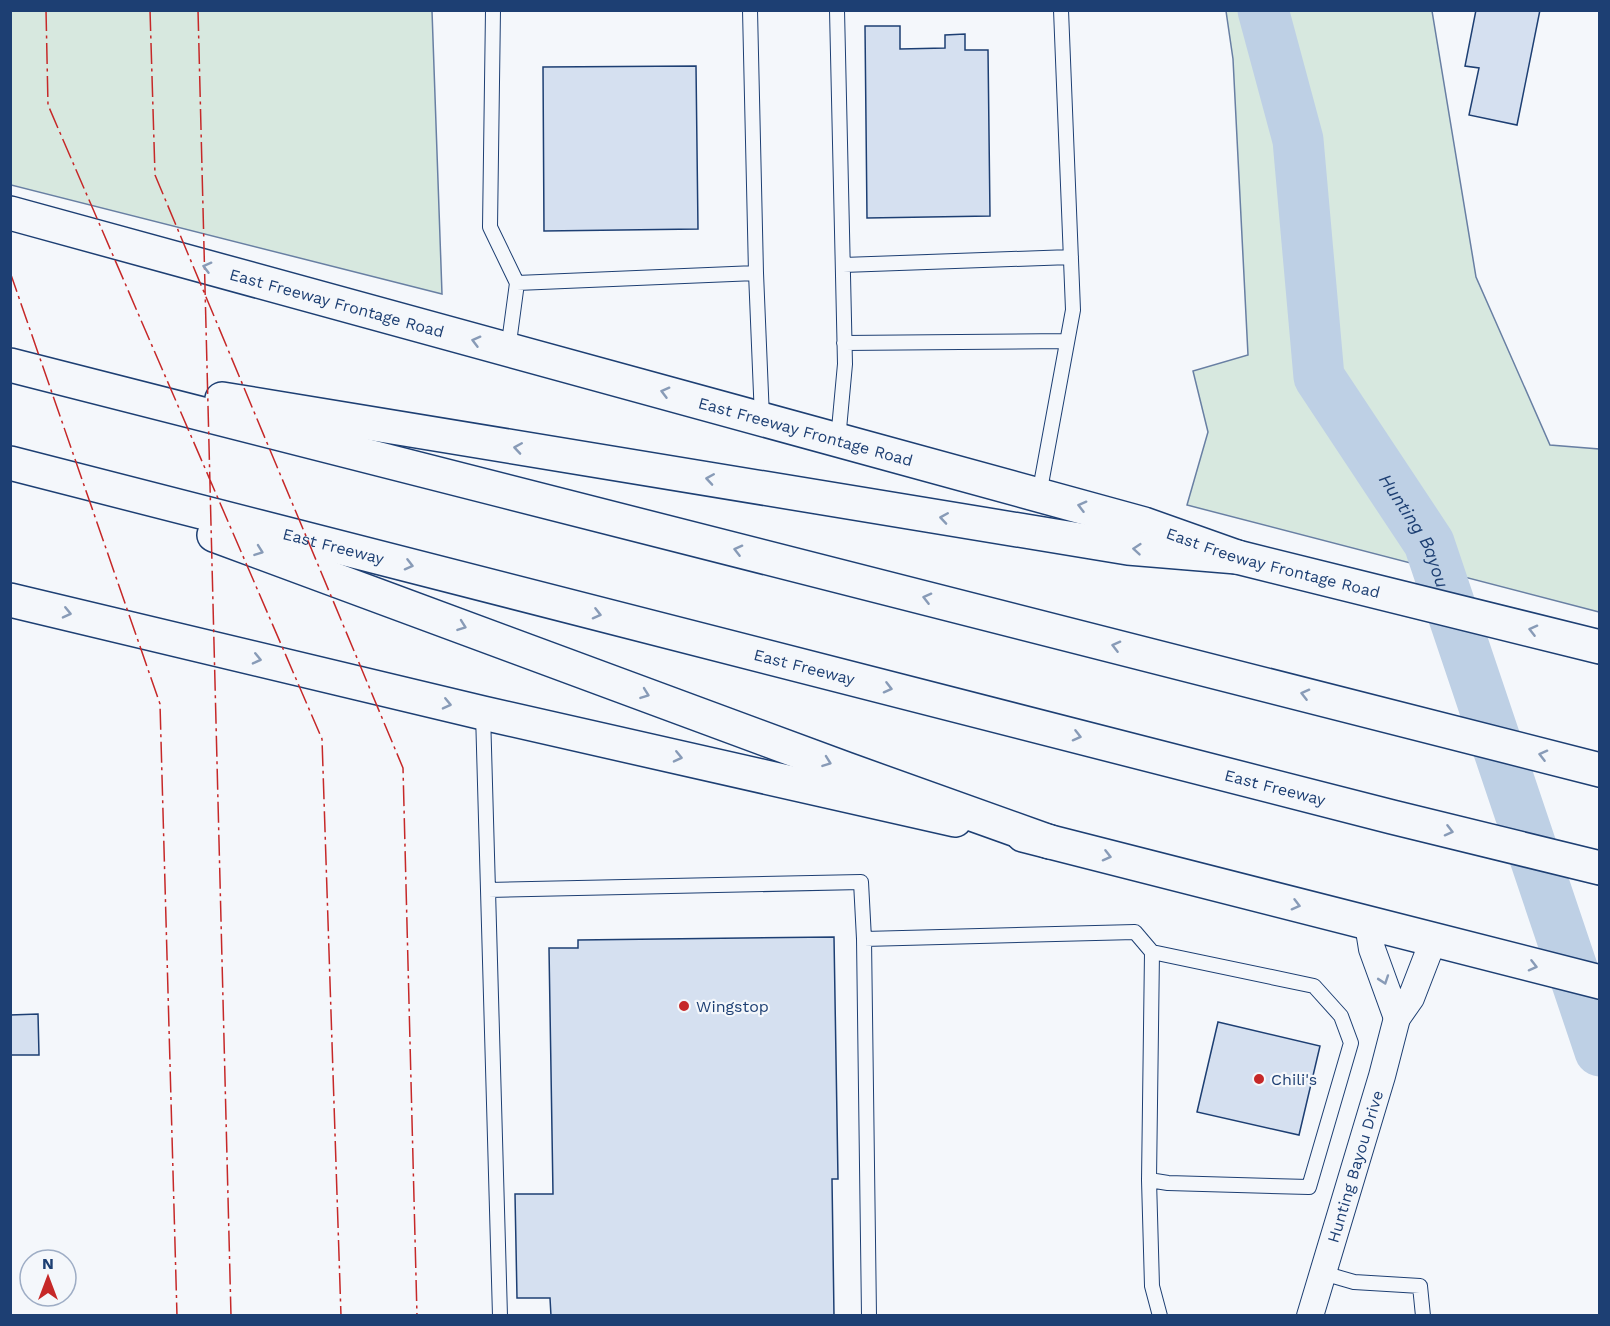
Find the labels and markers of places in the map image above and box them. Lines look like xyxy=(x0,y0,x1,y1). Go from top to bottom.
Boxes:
place label: Wingstop xyxy=(696,997,769,1016)
marker: Wingstop xyxy=(677,999,691,1013)
place label: Chili's xyxy=(1271,1070,1317,1089)
marker: Chili's xyxy=(1252,1072,1266,1086)

